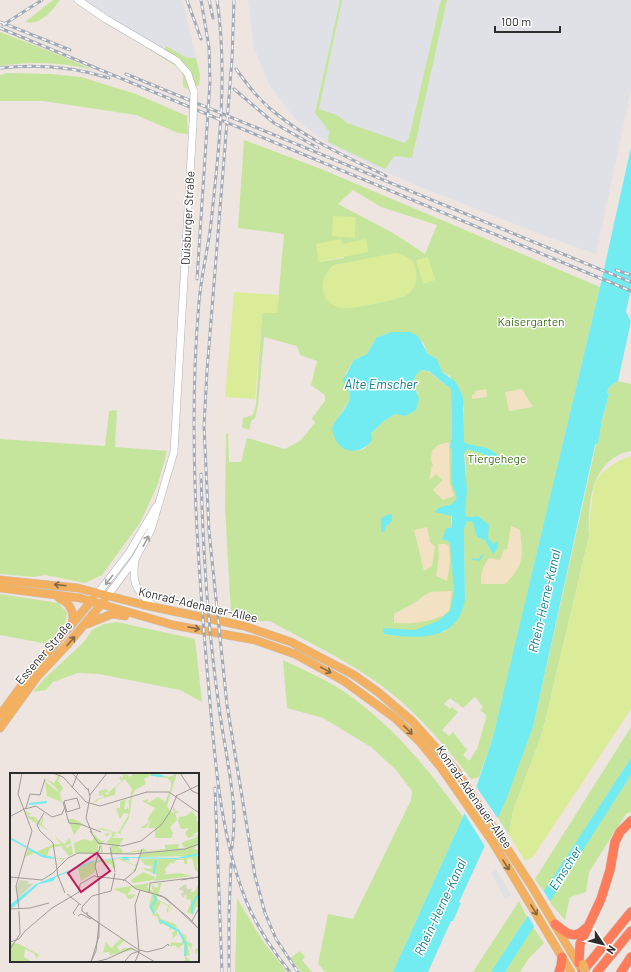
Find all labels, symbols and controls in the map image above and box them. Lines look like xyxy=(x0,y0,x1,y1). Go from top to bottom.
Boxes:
scale bar xyxy=(495,8,560,34)
text: 100 m xyxy=(501,14,531,28)
street label: Duisburger Straße xyxy=(178,171,196,265)
park label: Kaisergarten xyxy=(497,314,565,328)
water label: Alte Emscher xyxy=(345,376,418,392)
park label: Tiergehege xyxy=(468,451,526,465)
one-way arrow xyxy=(143,535,151,547)
water label: Rhein-Herne-Kanal xyxy=(524,548,564,654)
one-way arrow xyxy=(105,574,113,585)
one-way arrow xyxy=(54,581,67,589)
street label: Konrad-Adenauer-Allee xyxy=(137,583,259,625)
street label: Essener Straße xyxy=(12,618,75,687)
one-way arrow xyxy=(187,624,200,632)
one-way arrow xyxy=(66,637,75,647)
one-way arrow xyxy=(319,666,331,674)
one-way arrow xyxy=(403,725,413,735)
street label: Konrad-Adenauer-Allee xyxy=(434,742,516,850)
inset map xyxy=(10,773,199,962)
water label: Emscher xyxy=(545,843,585,893)
water label: Rhein-Herne-Kanal xyxy=(411,856,469,958)
one-way arrow xyxy=(502,859,511,870)
one-way arrow xyxy=(530,904,538,915)
north arrow xyxy=(583,924,623,964)
text: N xyxy=(604,943,619,957)

